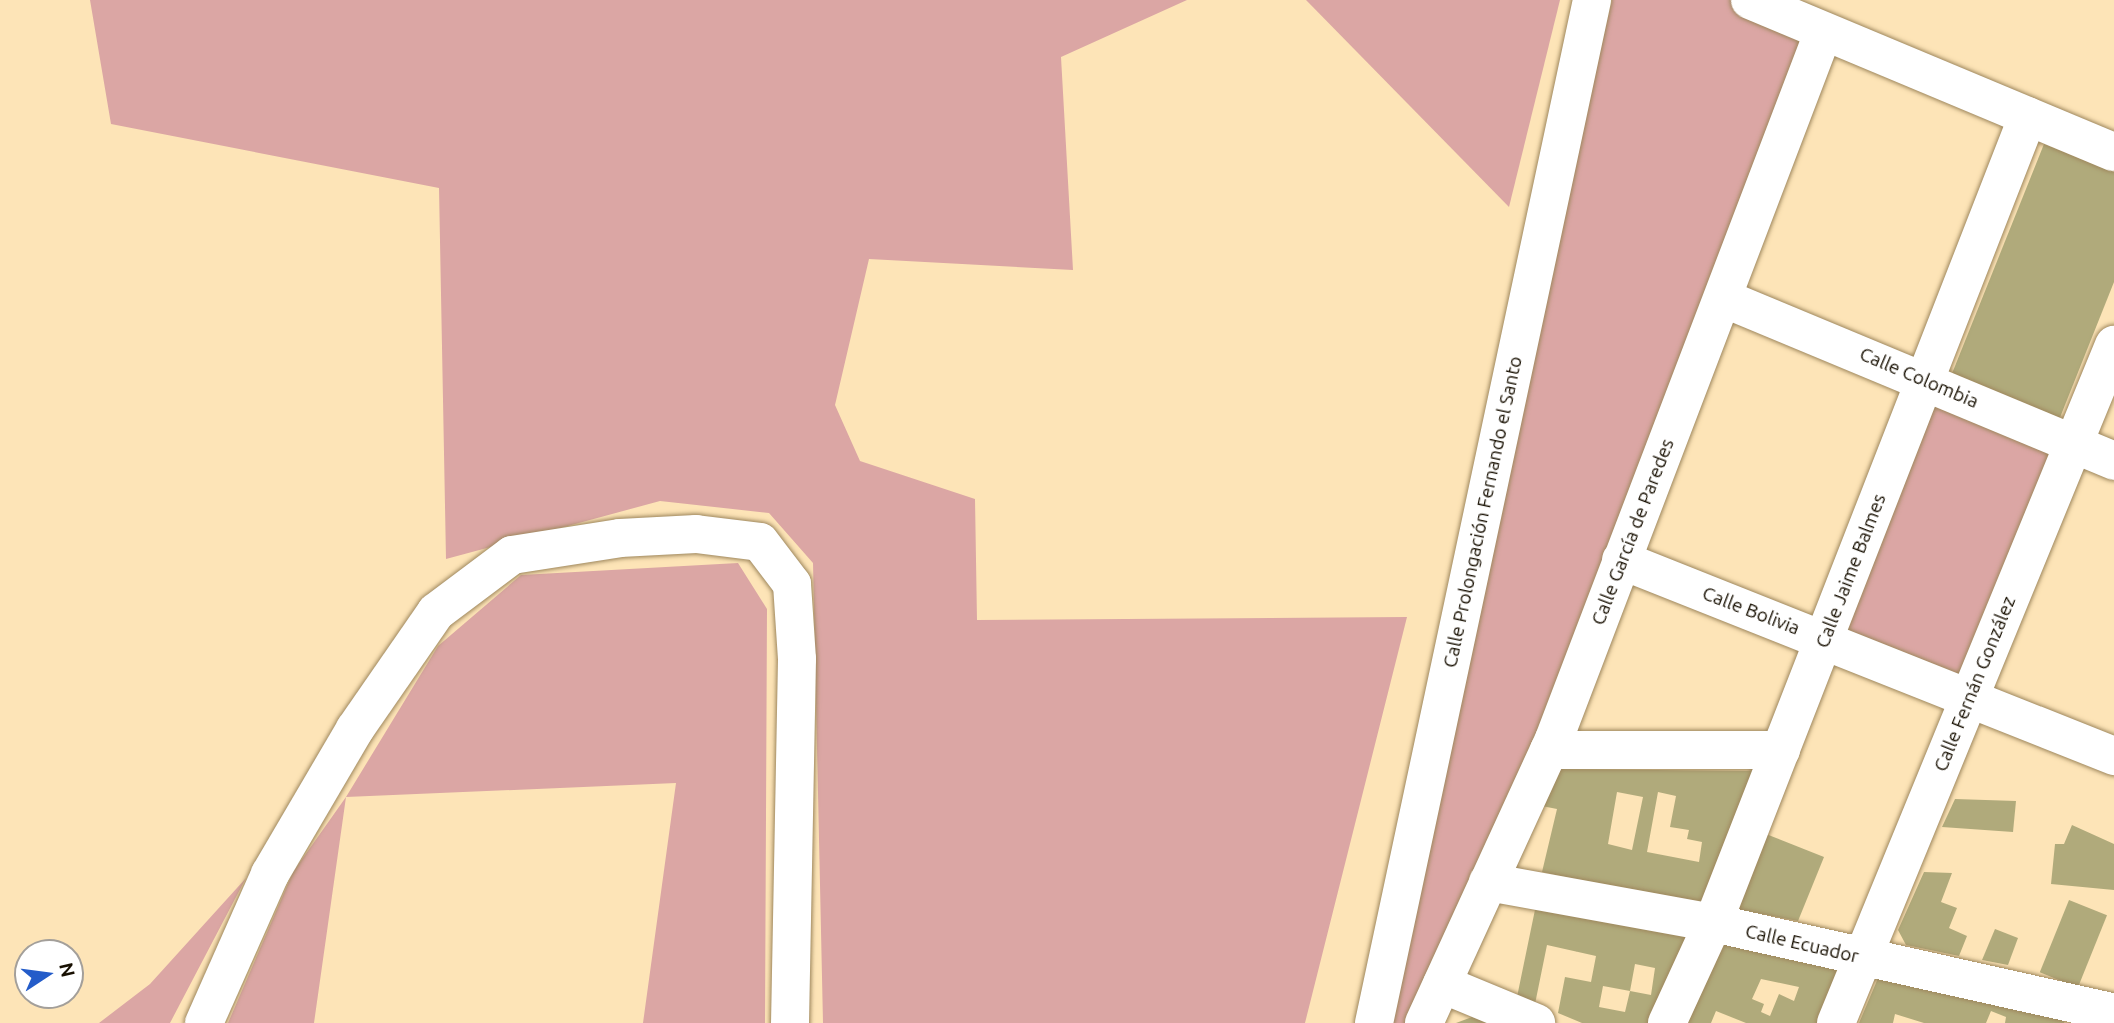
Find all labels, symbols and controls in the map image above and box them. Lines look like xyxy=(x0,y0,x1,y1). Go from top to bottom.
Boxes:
street label: Calle Colombia xyxy=(1856,343,1982,413)
street label: Calle Prolongación Fernando el Santo xyxy=(1439,354,1527,670)
street label: Calle García de Paredes xyxy=(1587,436,1679,628)
street label: Calle Jaime Balmes xyxy=(1811,491,1891,651)
street label: Calle Bolivia xyxy=(1699,582,1803,640)
street label: Calle Fernán González xyxy=(1929,593,2021,775)
street label: Calle Ecuador xyxy=(1743,920,1861,968)
north arrow xyxy=(14,939,84,1009)
text: N xyxy=(55,960,80,979)

